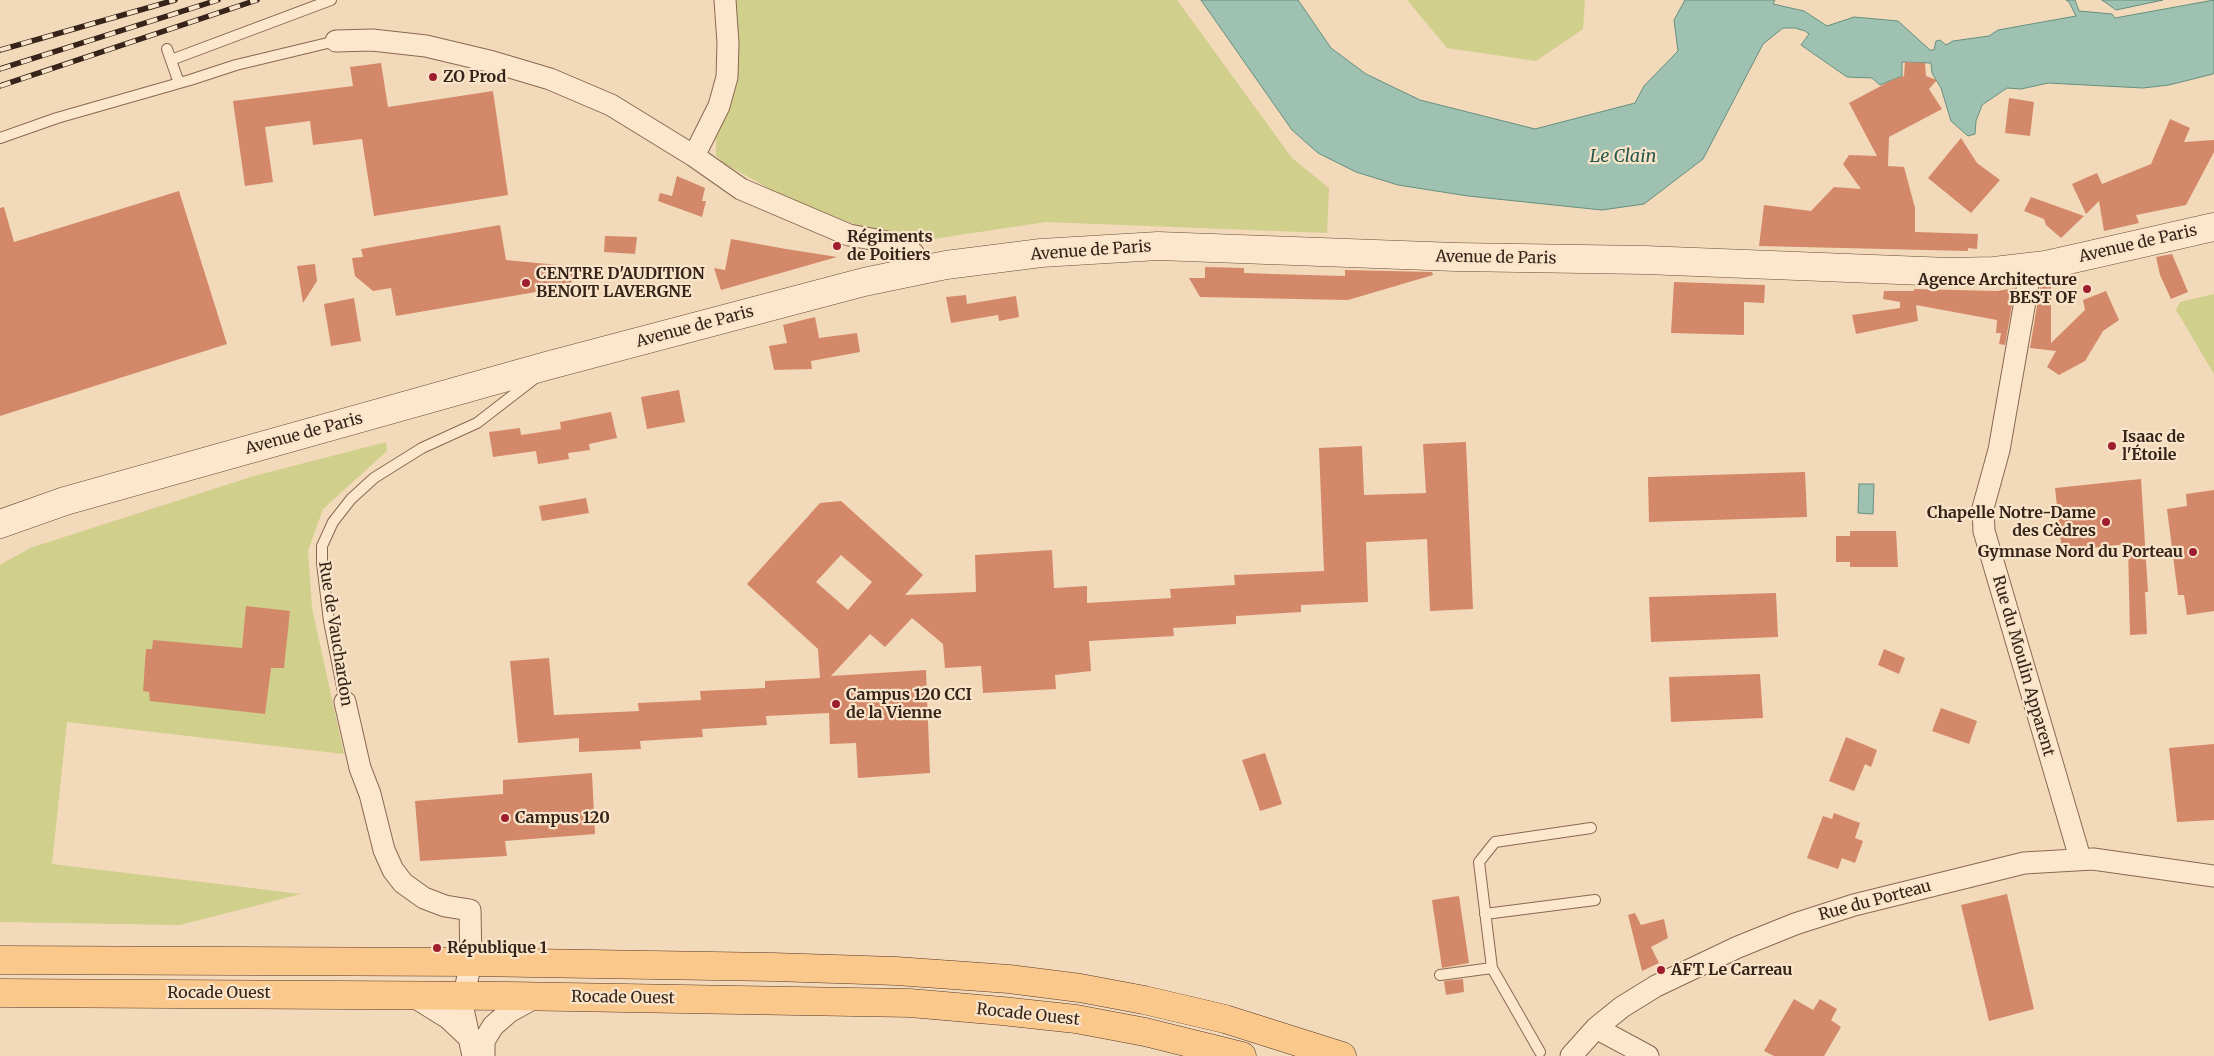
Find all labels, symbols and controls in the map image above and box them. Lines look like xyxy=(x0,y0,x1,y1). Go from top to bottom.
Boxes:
place label: ZO Prod xyxy=(443,67,506,87)
marker: ZO Prod xyxy=(427,71,439,83)
water label: Le Clain xyxy=(1590,146,1656,168)
street label: Avenue de Paris xyxy=(2077,221,2199,267)
place label: Régiments de Poitiers xyxy=(847,227,933,265)
street label: Avenue de Paris xyxy=(1030,237,1152,265)
marker: Régiments de Poitiers xyxy=(831,240,843,252)
street label: Avenue de Paris xyxy=(1435,247,1557,269)
place label: CENTRE D'AUDITION BENOIT LAVERGNE xyxy=(536,264,705,302)
place label: Agence Architecture BEST OF xyxy=(1918,270,2077,308)
marker: CENTRE D'AUDITION BENOIT LAVERGNE xyxy=(520,277,532,289)
marker: Agence Architecture BEST OF xyxy=(2081,283,2093,295)
street label: Avenue de Paris xyxy=(634,302,756,352)
street label: Avenue de Paris xyxy=(243,409,365,459)
place label: Isaac de l'Étoile xyxy=(2122,427,2185,465)
marker: Isaac de l'Étoile xyxy=(2106,440,2118,452)
place label: Chapelle Notre-Dame des Cèdres xyxy=(1927,503,2096,541)
marker: Chapelle Notre-Dame des Cèdres xyxy=(2100,516,2112,528)
place label: Gymnase Nord du Porteau xyxy=(1978,542,2183,562)
marker: Gymnase Nord du Porteau xyxy=(2187,546,2199,558)
street label: Rue de Vauchardon xyxy=(314,560,356,708)
street label: Rue du Moulin Apparent xyxy=(1988,573,2058,759)
place label: Campus 120 CCI de la Vienne xyxy=(846,685,972,723)
marker: Campus 120 CCI de la Vienne xyxy=(830,698,842,710)
place label: Campus 120 xyxy=(515,808,610,828)
marker: Campus 120 xyxy=(499,812,511,824)
street label: Rue du Porteau xyxy=(1817,877,1933,925)
place label: République 1 xyxy=(447,938,547,958)
marker: République 1 xyxy=(431,942,443,954)
place label: AFT Le Carreau xyxy=(1671,960,1793,980)
marker: AFT Le Carreau xyxy=(1655,964,1667,976)
street label: Rocade Ouest xyxy=(167,983,271,1003)
street label: Rocade Ouest xyxy=(571,987,675,1009)
street label: Rocade Ouest xyxy=(975,1000,1081,1030)

